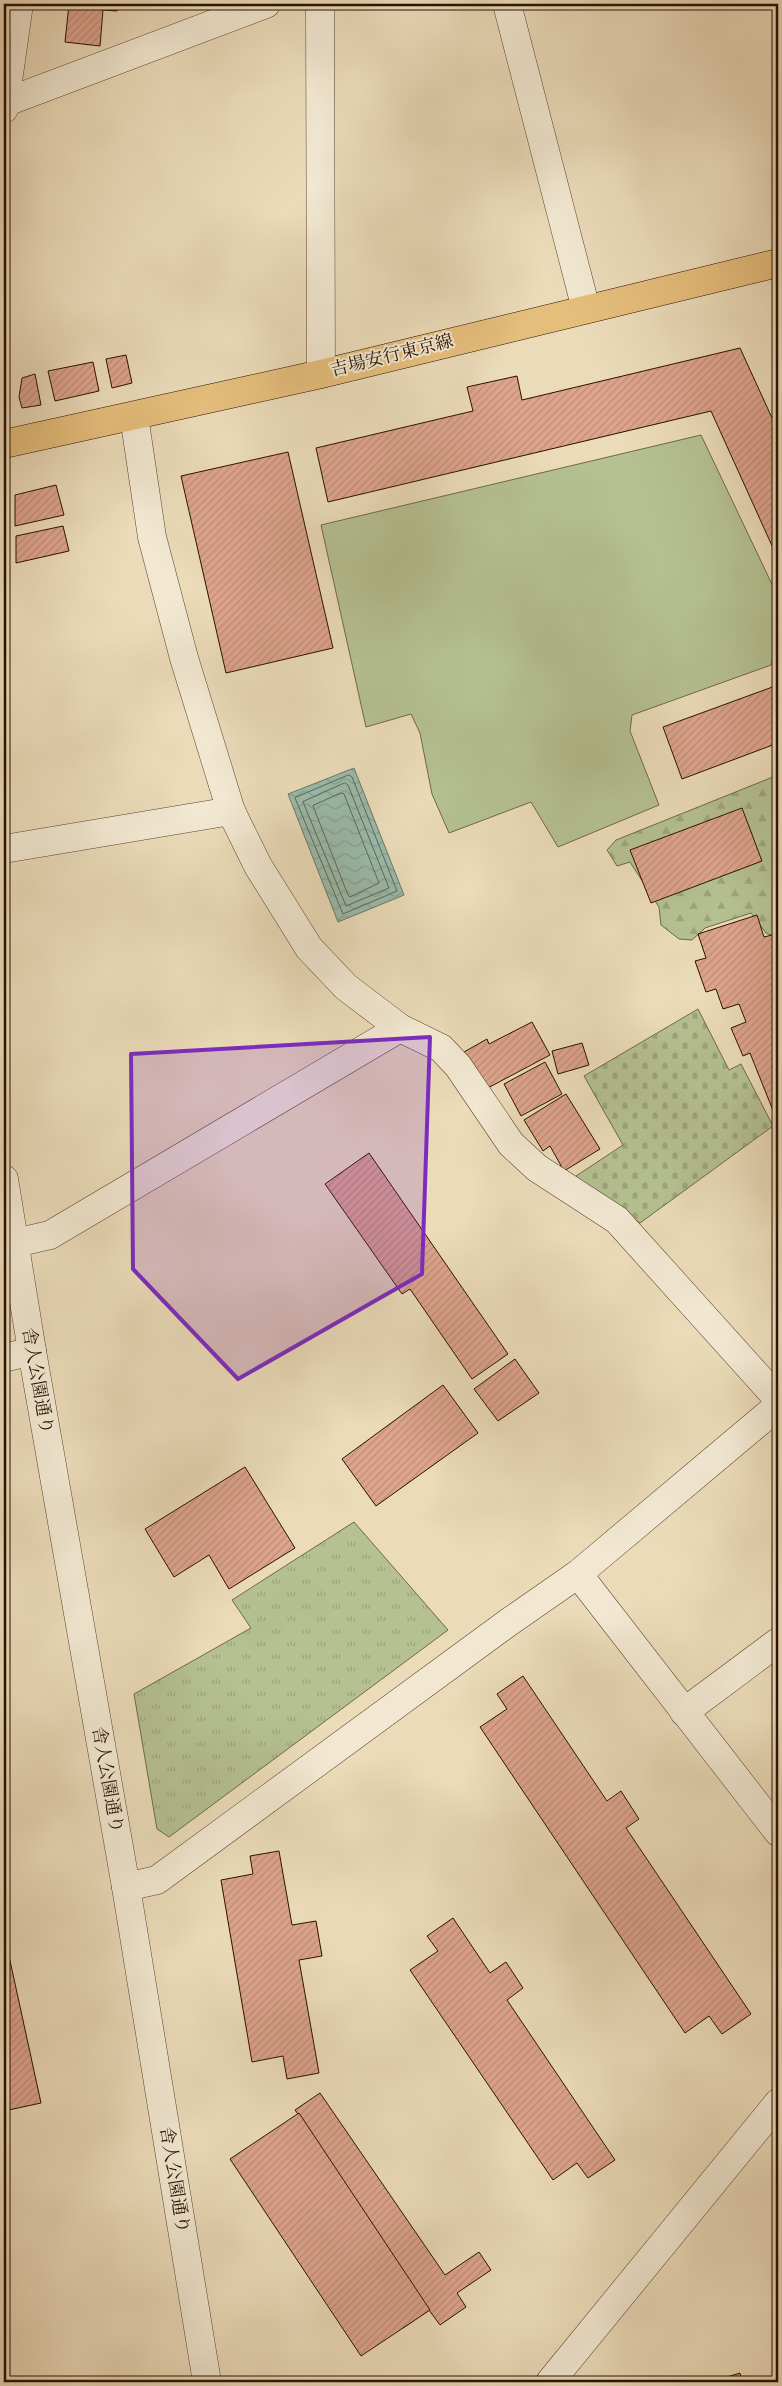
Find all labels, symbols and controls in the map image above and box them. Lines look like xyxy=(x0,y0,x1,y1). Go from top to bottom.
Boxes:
street label: 吉場安行東京線 xyxy=(328,330,455,380)
street label: 舎人公園通り xyxy=(19,1326,57,1436)
street label: 舎人公園通り xyxy=(89,1725,127,1835)
street label: 舎人公園通り xyxy=(157,2125,193,2235)

